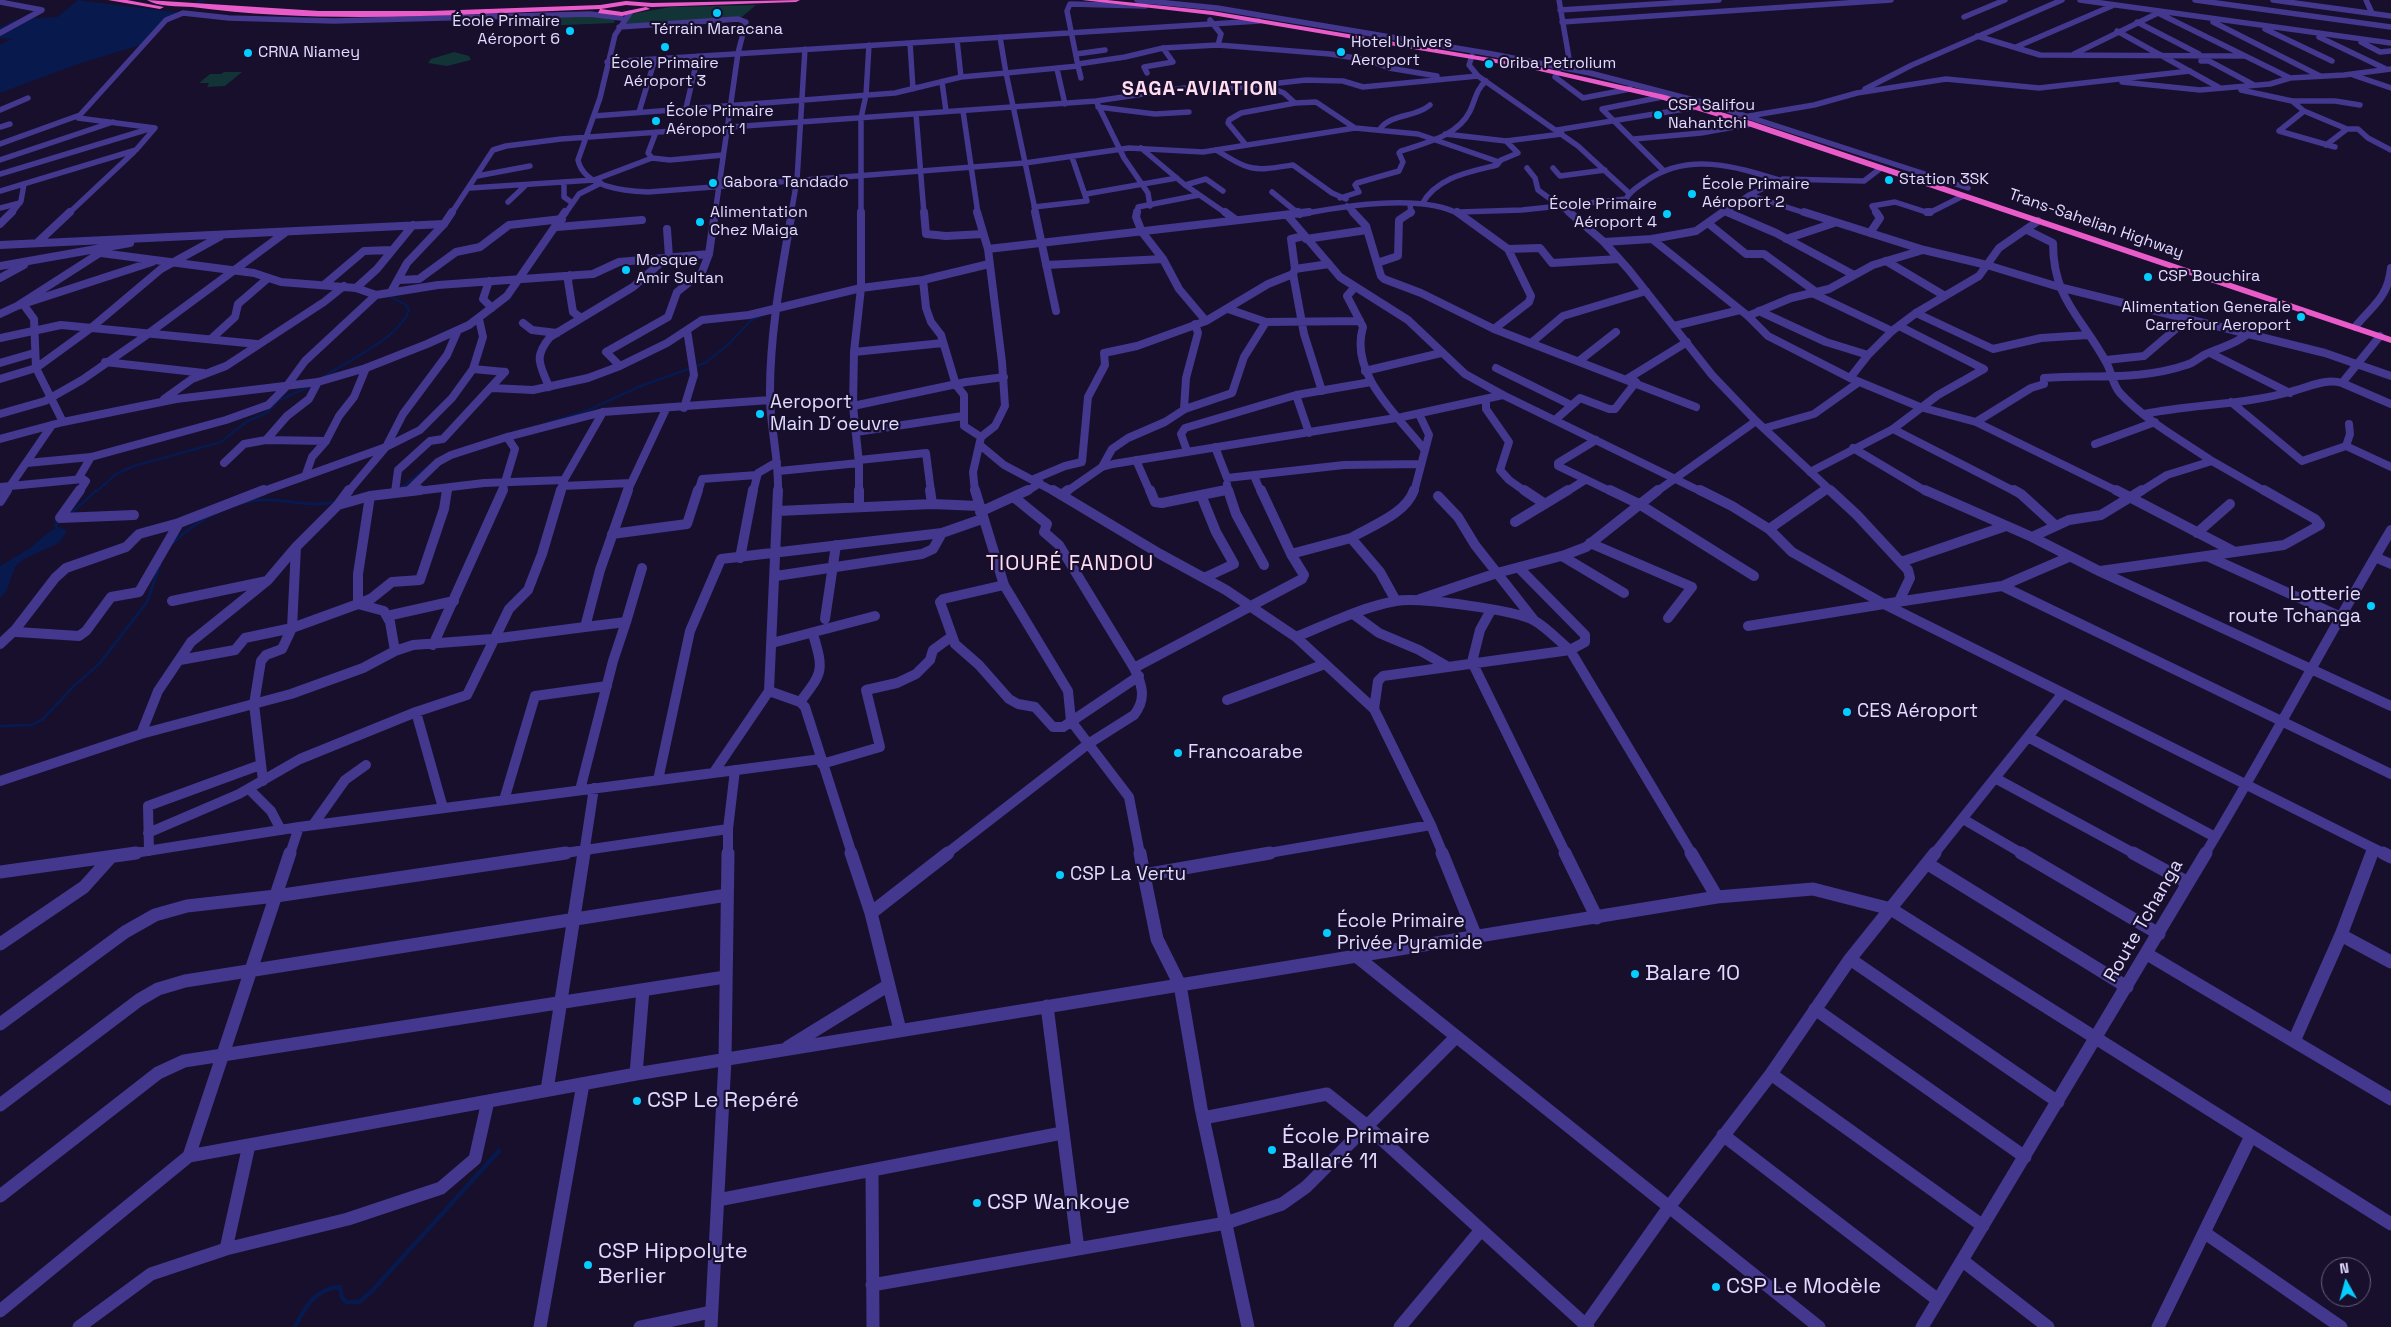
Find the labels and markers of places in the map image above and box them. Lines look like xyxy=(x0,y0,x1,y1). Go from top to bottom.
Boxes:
marker: Térrain Maracana xyxy=(711,7,723,19)
place label: École Primaire Aéroport 6 xyxy=(452,12,560,50)
place label: Térrain Maracana xyxy=(651,20,783,40)
marker: École Primaire Aéroport 6 xyxy=(564,25,576,37)
place label: Hotel Univers Aeroport xyxy=(1351,33,1452,71)
marker: École Primaire Aéroport 3 xyxy=(659,41,671,53)
place label: CRNA Niamey xyxy=(258,43,360,63)
marker: Hotel Univers Aeroport xyxy=(1335,46,1347,58)
marker: CRNA Niamey xyxy=(242,47,254,59)
place label: École Primaire Aéroport 3 xyxy=(611,54,719,92)
place label: Oriba Petrolium xyxy=(1499,54,1616,74)
marker: Oriba Petrolium xyxy=(1483,58,1495,70)
place label: CSP Salifou Nahantchi xyxy=(1668,96,1755,134)
place label: École Primaire Aéroport 1 xyxy=(666,102,774,140)
marker: CSP Salifou Nahantchi xyxy=(1652,109,1664,121)
marker: École Primaire Aéroport 1 xyxy=(650,115,662,127)
place label: Station 3SK xyxy=(1899,170,1989,190)
place label: Gabora Tandado xyxy=(723,173,849,193)
marker: Station 3SK xyxy=(1883,174,1895,186)
place label: École Primaire Aéroport 2 xyxy=(1702,175,1810,213)
marker: Gabora Tandado xyxy=(707,177,719,189)
marker: École Primaire Aéroport 2 xyxy=(1686,188,1698,200)
place label: École Primaire Aéroport 4 xyxy=(1549,195,1657,233)
place label: Alimentation Chez Maiga xyxy=(710,203,808,241)
marker: École Primaire Aéroport 4 xyxy=(1661,208,1673,220)
marker: Alimentation Chez Maiga xyxy=(694,216,706,228)
place label: Mosque Amir Sultan xyxy=(636,251,724,289)
marker: Mosque Amir Sultan xyxy=(620,264,632,276)
place label: CSP Bouchira xyxy=(2158,267,2260,287)
marker: CSP Bouchira xyxy=(2142,271,2154,283)
place label: Alimentation Generale Carrefour Aeroport xyxy=(2122,298,2291,336)
marker: Alimentation Generale Carrefour Aeroport xyxy=(2295,311,2307,323)
place label: Aeroport Main D´oeuvre xyxy=(770,392,899,436)
marker: Aeroport Main D´oeuvre xyxy=(754,408,766,420)
place label: Lotterie route Tchanga xyxy=(2228,584,2361,628)
marker: Lotterie route Tchanga xyxy=(2365,600,2377,612)
place label: CES Aéroport xyxy=(1857,701,1978,723)
marker: CES Aéroport xyxy=(1841,706,1853,718)
place label: Francoarabe xyxy=(1188,742,1303,764)
marker: Francoarabe xyxy=(1172,747,1184,759)
place label: CSP La Vertu xyxy=(1070,864,1186,886)
marker: CSP La Vertu xyxy=(1054,869,1066,881)
place label: École Primaire Privée Pyramide xyxy=(1337,911,1483,955)
marker: École Primaire Privée Pyramide xyxy=(1321,927,1333,939)
place label: Balare 10 xyxy=(1645,961,1740,987)
marker: Balare 10 xyxy=(1629,968,1641,980)
place label: CSP Le Repéré xyxy=(647,1088,799,1114)
marker: CSP Le Repéré xyxy=(631,1095,643,1107)
place label: École Primaire Ballaré 11 xyxy=(1282,1124,1430,1176)
marker: École Primaire Ballaré 11 xyxy=(1266,1144,1278,1156)
place label: CSP Wankoye xyxy=(987,1190,1130,1216)
marker: CSP Wankoye xyxy=(971,1197,983,1209)
place label: CSP Hippolyte Berlier xyxy=(598,1239,748,1290)
marker: CSP Hippolyte Berlier xyxy=(582,1259,594,1271)
place label: CSP Le Modèle xyxy=(1726,1274,1881,1300)
marker: CSP Le Modèle xyxy=(1710,1281,1722,1293)

